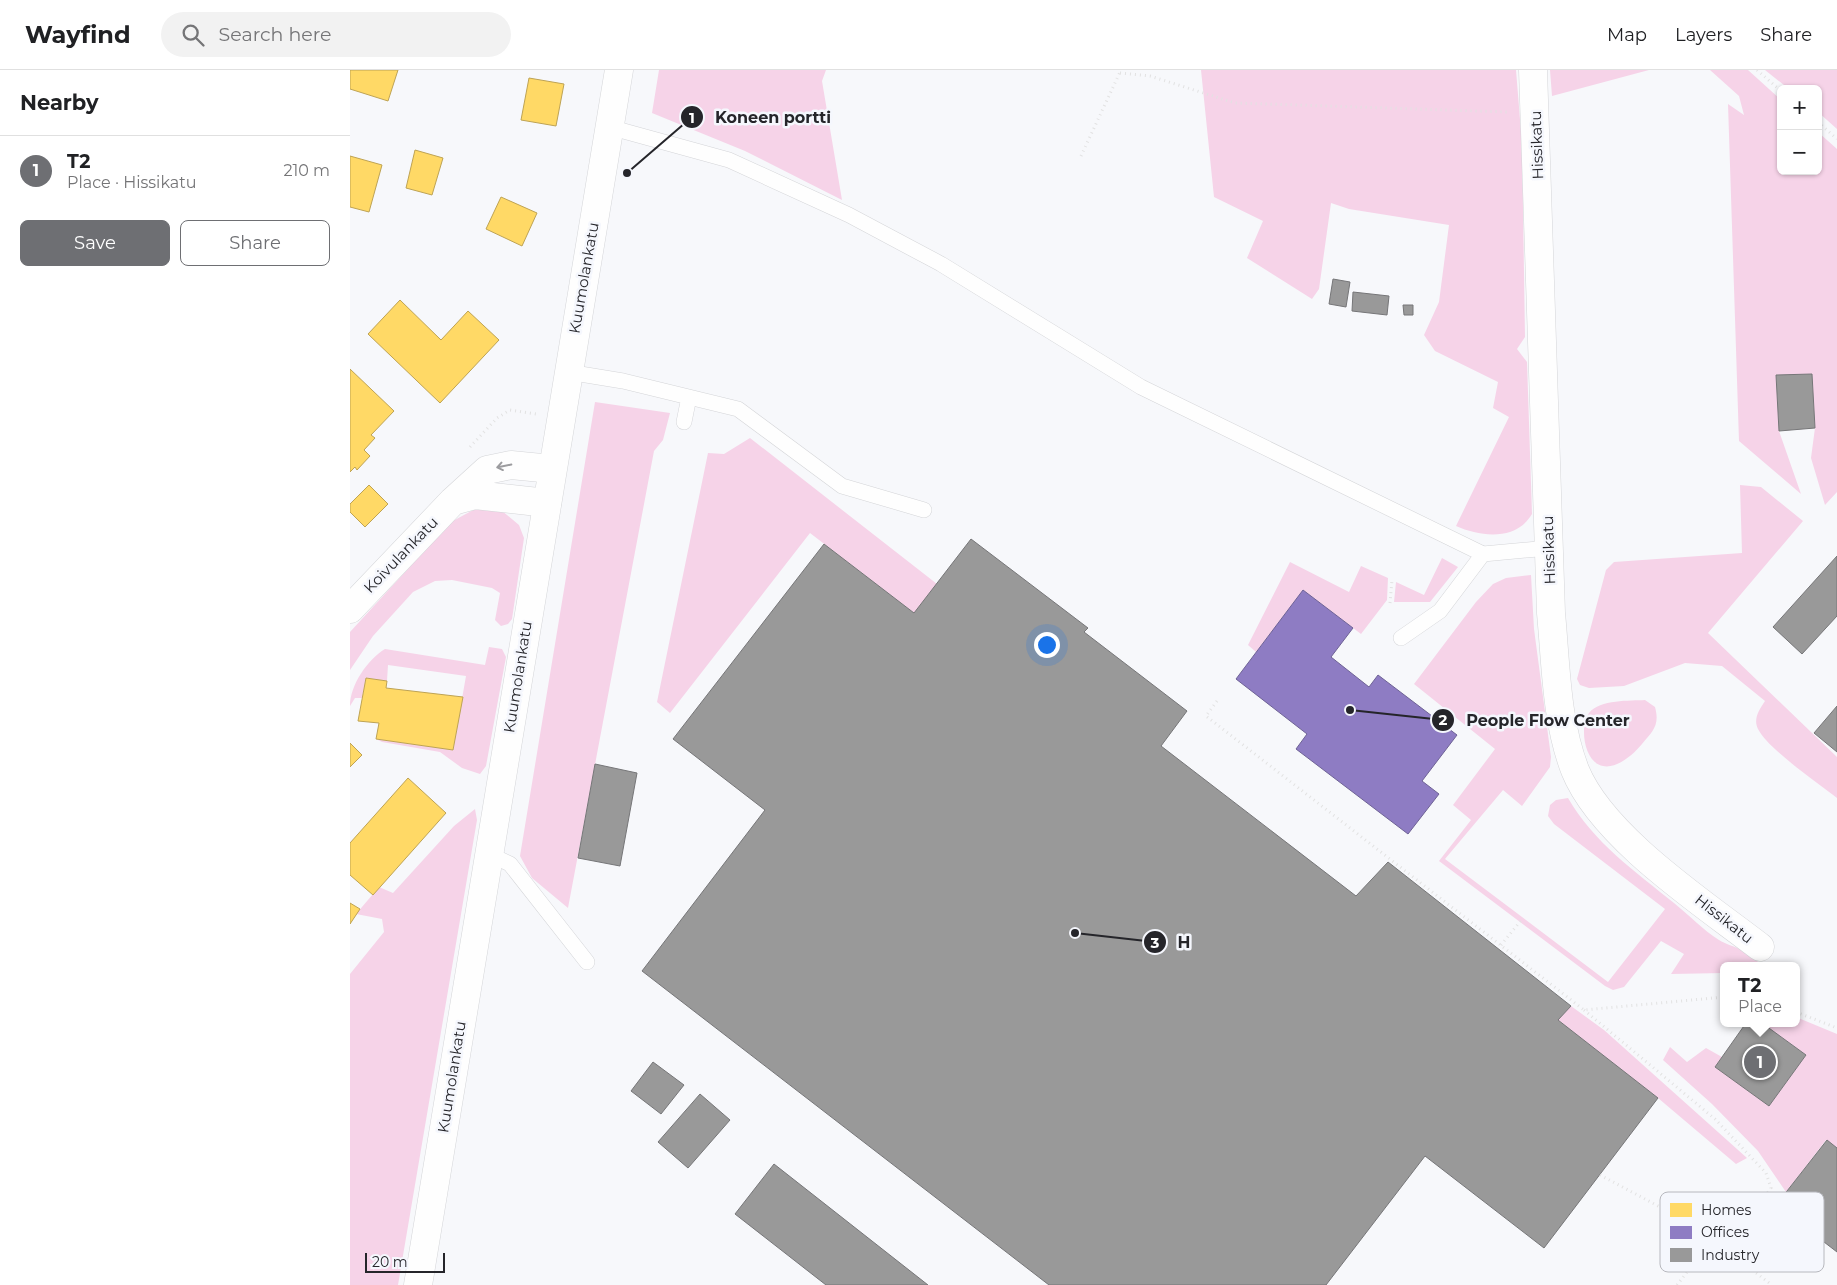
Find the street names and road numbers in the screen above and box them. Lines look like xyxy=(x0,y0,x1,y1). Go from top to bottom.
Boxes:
street label: Hissikatu xyxy=(1526,110,1547,180)
street label: Kuumolankatu xyxy=(564,221,603,335)
street label: Koivulankatu xyxy=(359,513,442,597)
street label: Hissikatu xyxy=(1538,515,1559,585)
street label: Kuumolankatu xyxy=(499,620,536,734)
street label: Hissikatu xyxy=(1691,890,1757,947)
street label: Kuumolankatu xyxy=(433,1020,470,1134)

